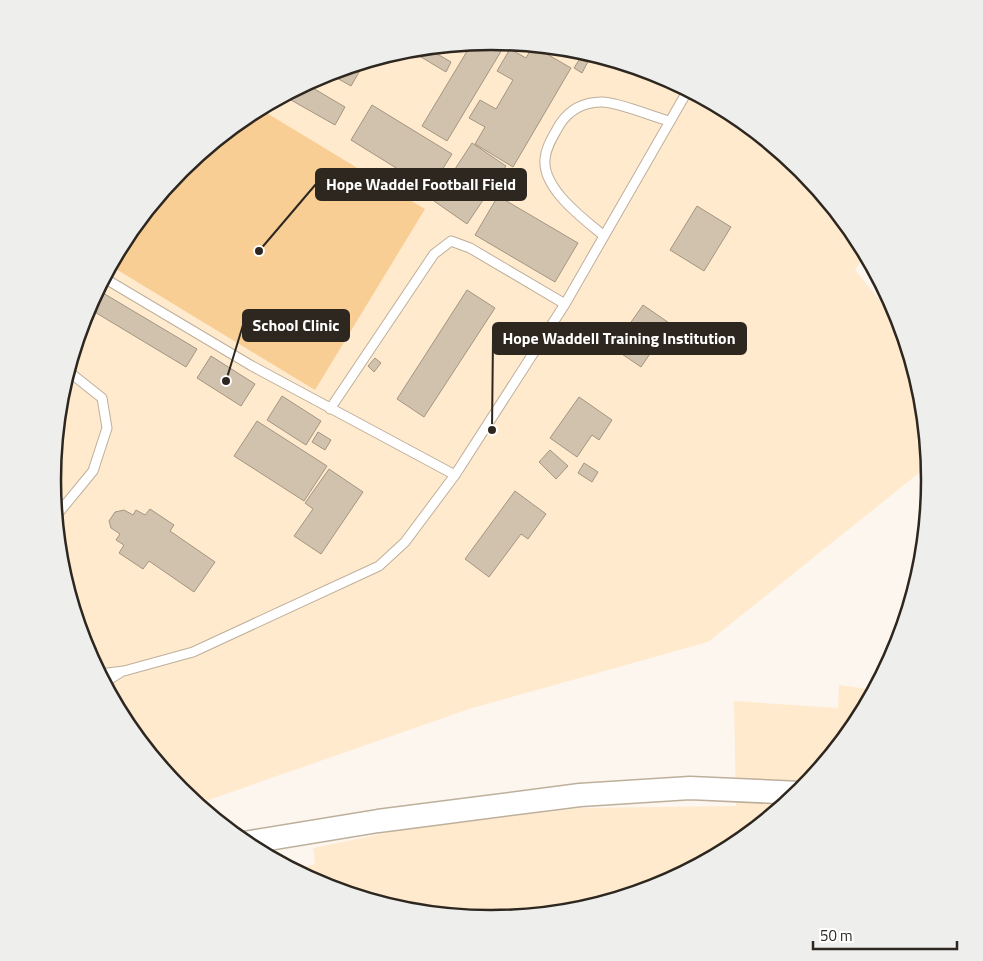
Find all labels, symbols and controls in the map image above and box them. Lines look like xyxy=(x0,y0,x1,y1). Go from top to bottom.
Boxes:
callout: Hope Waddel Football Field xyxy=(316,169,526,200)
text: Hope Waddel Football Field xyxy=(326,172,516,196)
callout: School Clinic xyxy=(243,310,349,341)
text: School Clinic xyxy=(253,313,339,337)
callout: Hope Waddell Training Institution xyxy=(493,323,746,354)
text: Hope Waddell Training Institution xyxy=(503,326,735,350)
scale bar xyxy=(813,918,957,950)
text: 50 m xyxy=(820,924,853,947)

